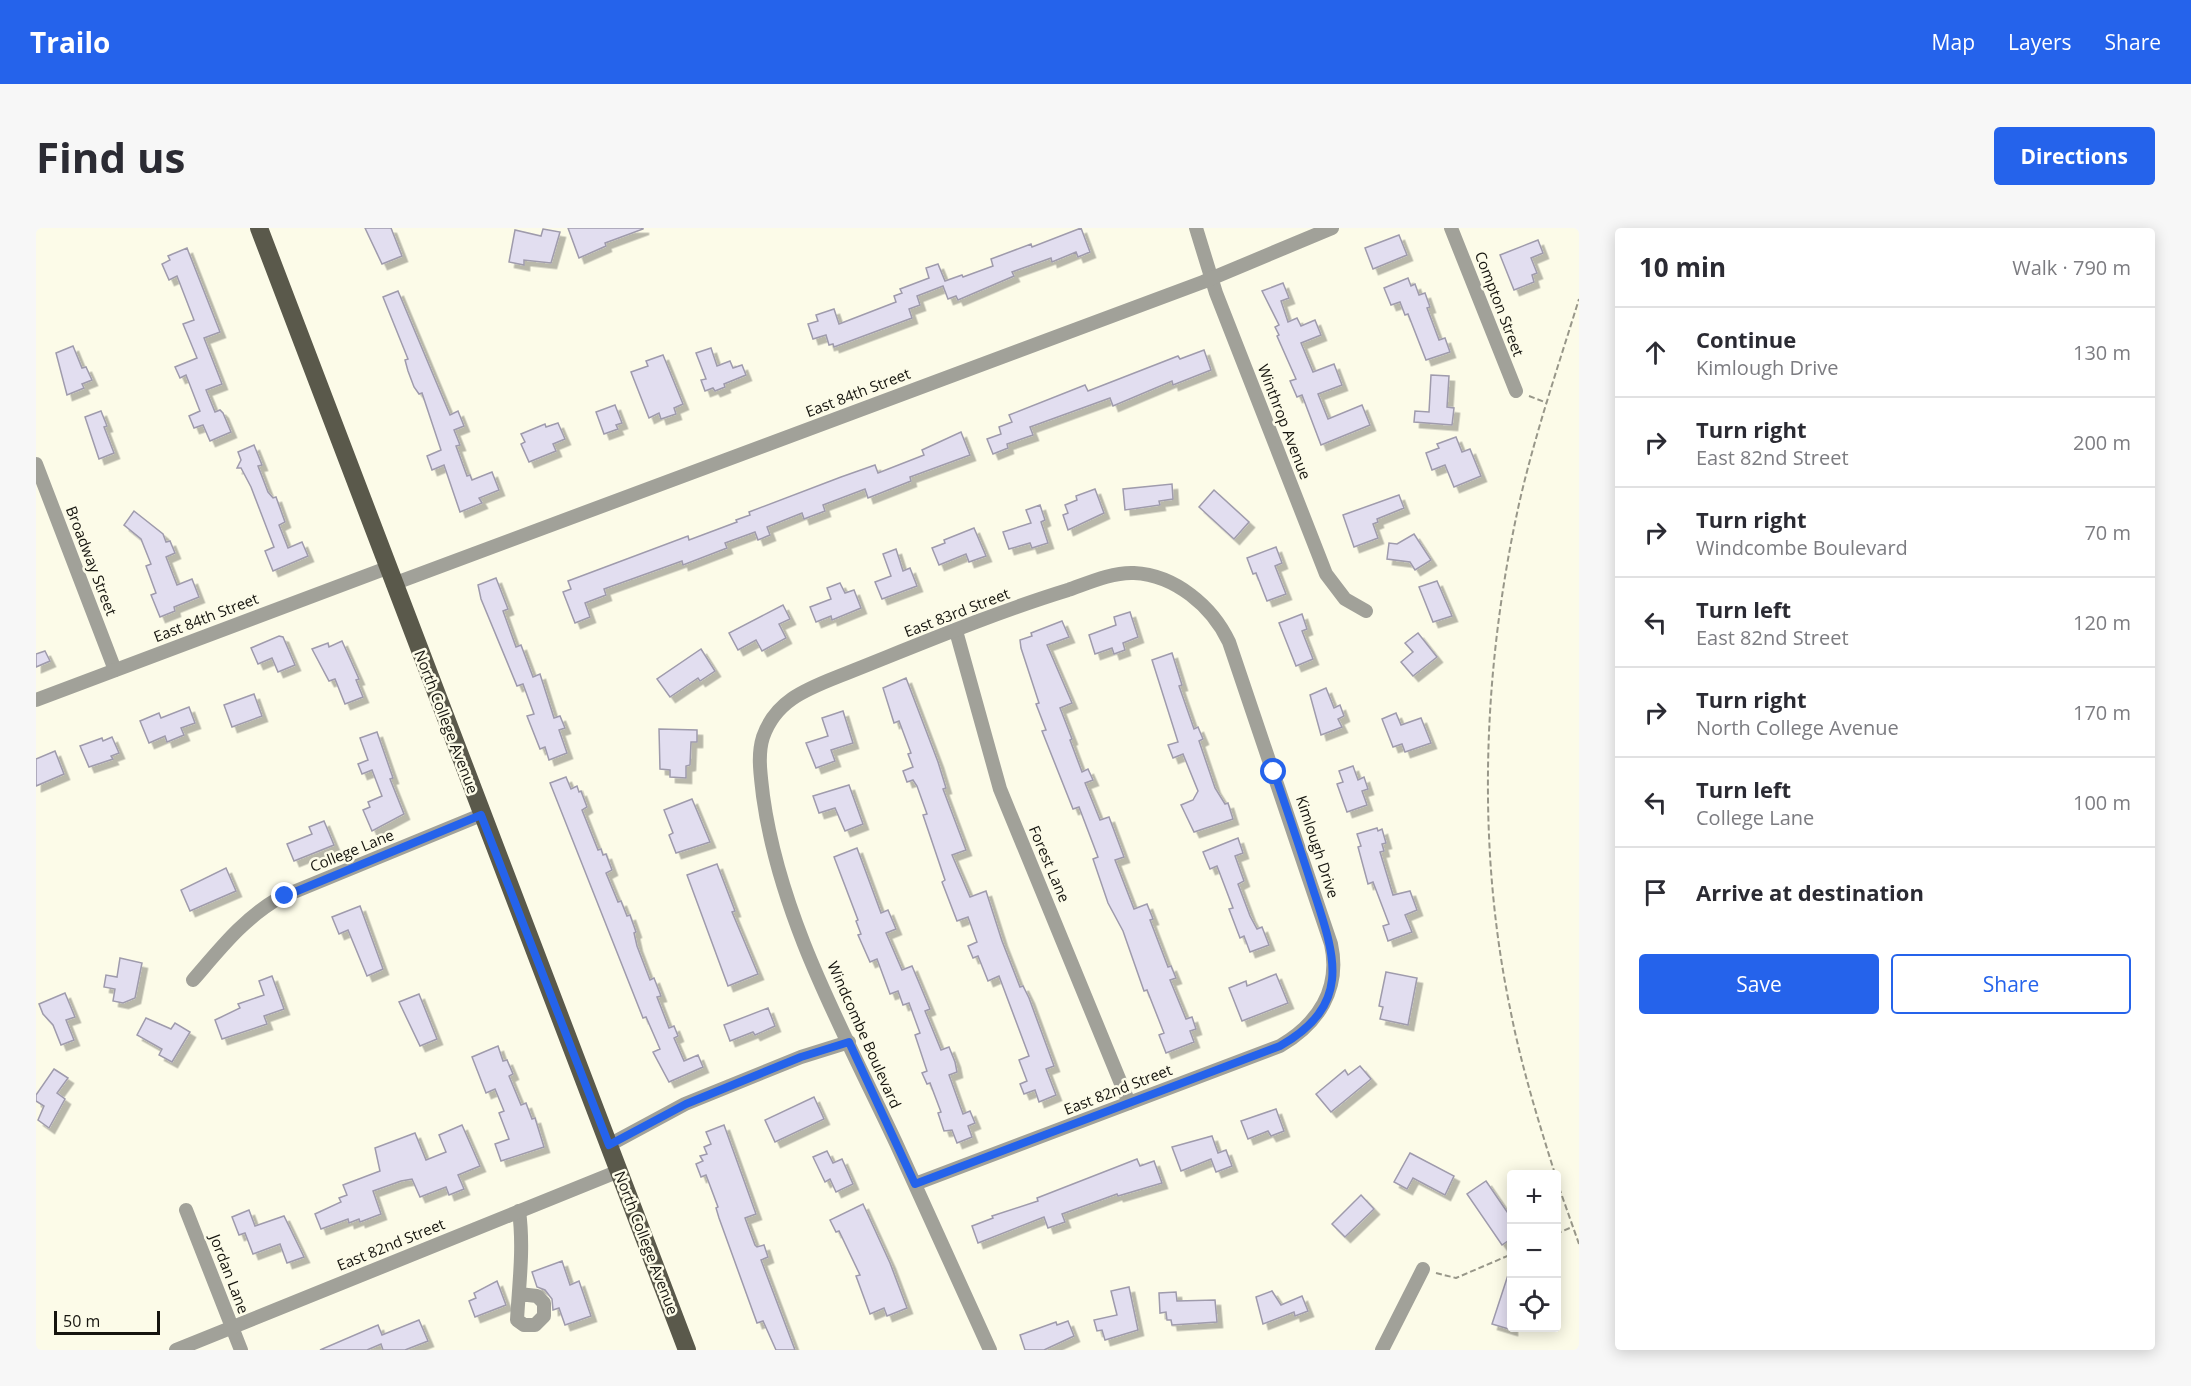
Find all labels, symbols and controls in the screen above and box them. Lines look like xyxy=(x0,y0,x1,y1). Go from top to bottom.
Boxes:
text: Trailo xyxy=(30,23,110,61)
text: Map xyxy=(1932,28,1975,56)
text: Layers xyxy=(2008,28,2072,56)
text: Share xyxy=(2105,28,2161,56)
button: Directions xyxy=(1994,127,2155,185)
text: Find us xyxy=(36,128,185,185)
street label: Compton Street xyxy=(1471,248,1529,359)
text: 10 min xyxy=(1639,249,1726,285)
text: Walk · 790 m xyxy=(2012,254,2131,281)
text: Continue xyxy=(1696,324,1796,354)
icon: ahead xyxy=(1639,336,1672,369)
text: 130 m xyxy=(2073,339,2131,366)
text: Kimlough Drive xyxy=(1696,354,1838,381)
street label: Winthrop Avenue xyxy=(1254,361,1316,482)
street label: East 84th Street xyxy=(802,363,913,421)
text: Turn right xyxy=(1696,414,1807,444)
icon: right xyxy=(1639,426,1672,459)
text: 200 m xyxy=(2073,429,2131,456)
text: East 82nd Street xyxy=(1696,444,1849,471)
street label: Broadway Street xyxy=(62,503,122,618)
text: Turn right xyxy=(1696,504,1807,534)
icon: right xyxy=(1639,516,1672,549)
text: 70 m xyxy=(2084,519,2131,546)
text: Windcombe Boulevard xyxy=(1696,534,1908,561)
street label: East 83rd Street xyxy=(901,583,1012,641)
street label: East 84th Street xyxy=(150,588,261,646)
text: Turn left xyxy=(1696,594,1791,624)
icon: left xyxy=(1639,606,1672,639)
text: 120 m xyxy=(2073,609,2131,636)
text: East 82nd Street xyxy=(1696,624,1849,651)
street label: North College Avenue xyxy=(410,647,484,796)
text: Turn right xyxy=(1696,684,1807,714)
icon: right xyxy=(1639,696,1672,729)
text: 170 m xyxy=(2073,699,2131,726)
text: North College Avenue xyxy=(1696,714,1899,741)
route start xyxy=(1260,758,1286,784)
text: Turn left xyxy=(1696,774,1791,804)
icon: left xyxy=(1639,786,1672,819)
text: 100 m xyxy=(2073,789,2131,816)
street label: Kimlough Drive xyxy=(1292,793,1344,901)
text: College Lane xyxy=(1696,804,1814,831)
street label: Forest Lane xyxy=(1025,822,1075,905)
street label: College Lane xyxy=(307,824,397,876)
icon: arrive xyxy=(1639,876,1672,909)
text: Arrive at destination xyxy=(1696,877,1924,907)
route end xyxy=(271,882,297,908)
button: Save xyxy=(1639,954,1879,1014)
button: Share xyxy=(1891,954,2131,1014)
street label: Windcombe Boulevard xyxy=(823,958,906,1111)
street label: East 82nd Street xyxy=(1061,1059,1175,1119)
street label: North College Avenue xyxy=(610,1168,684,1317)
map controls xyxy=(1507,1170,1561,1332)
button: + xyxy=(1507,1170,1561,1224)
street label: East 82nd Street xyxy=(334,1213,447,1275)
button: − xyxy=(1507,1224,1561,1278)
street label: Jordan Lane xyxy=(205,1229,254,1316)
button: locate xyxy=(1507,1278,1561,1332)
scale bar xyxy=(54,1308,160,1336)
text: 50 m xyxy=(63,1310,100,1332)

